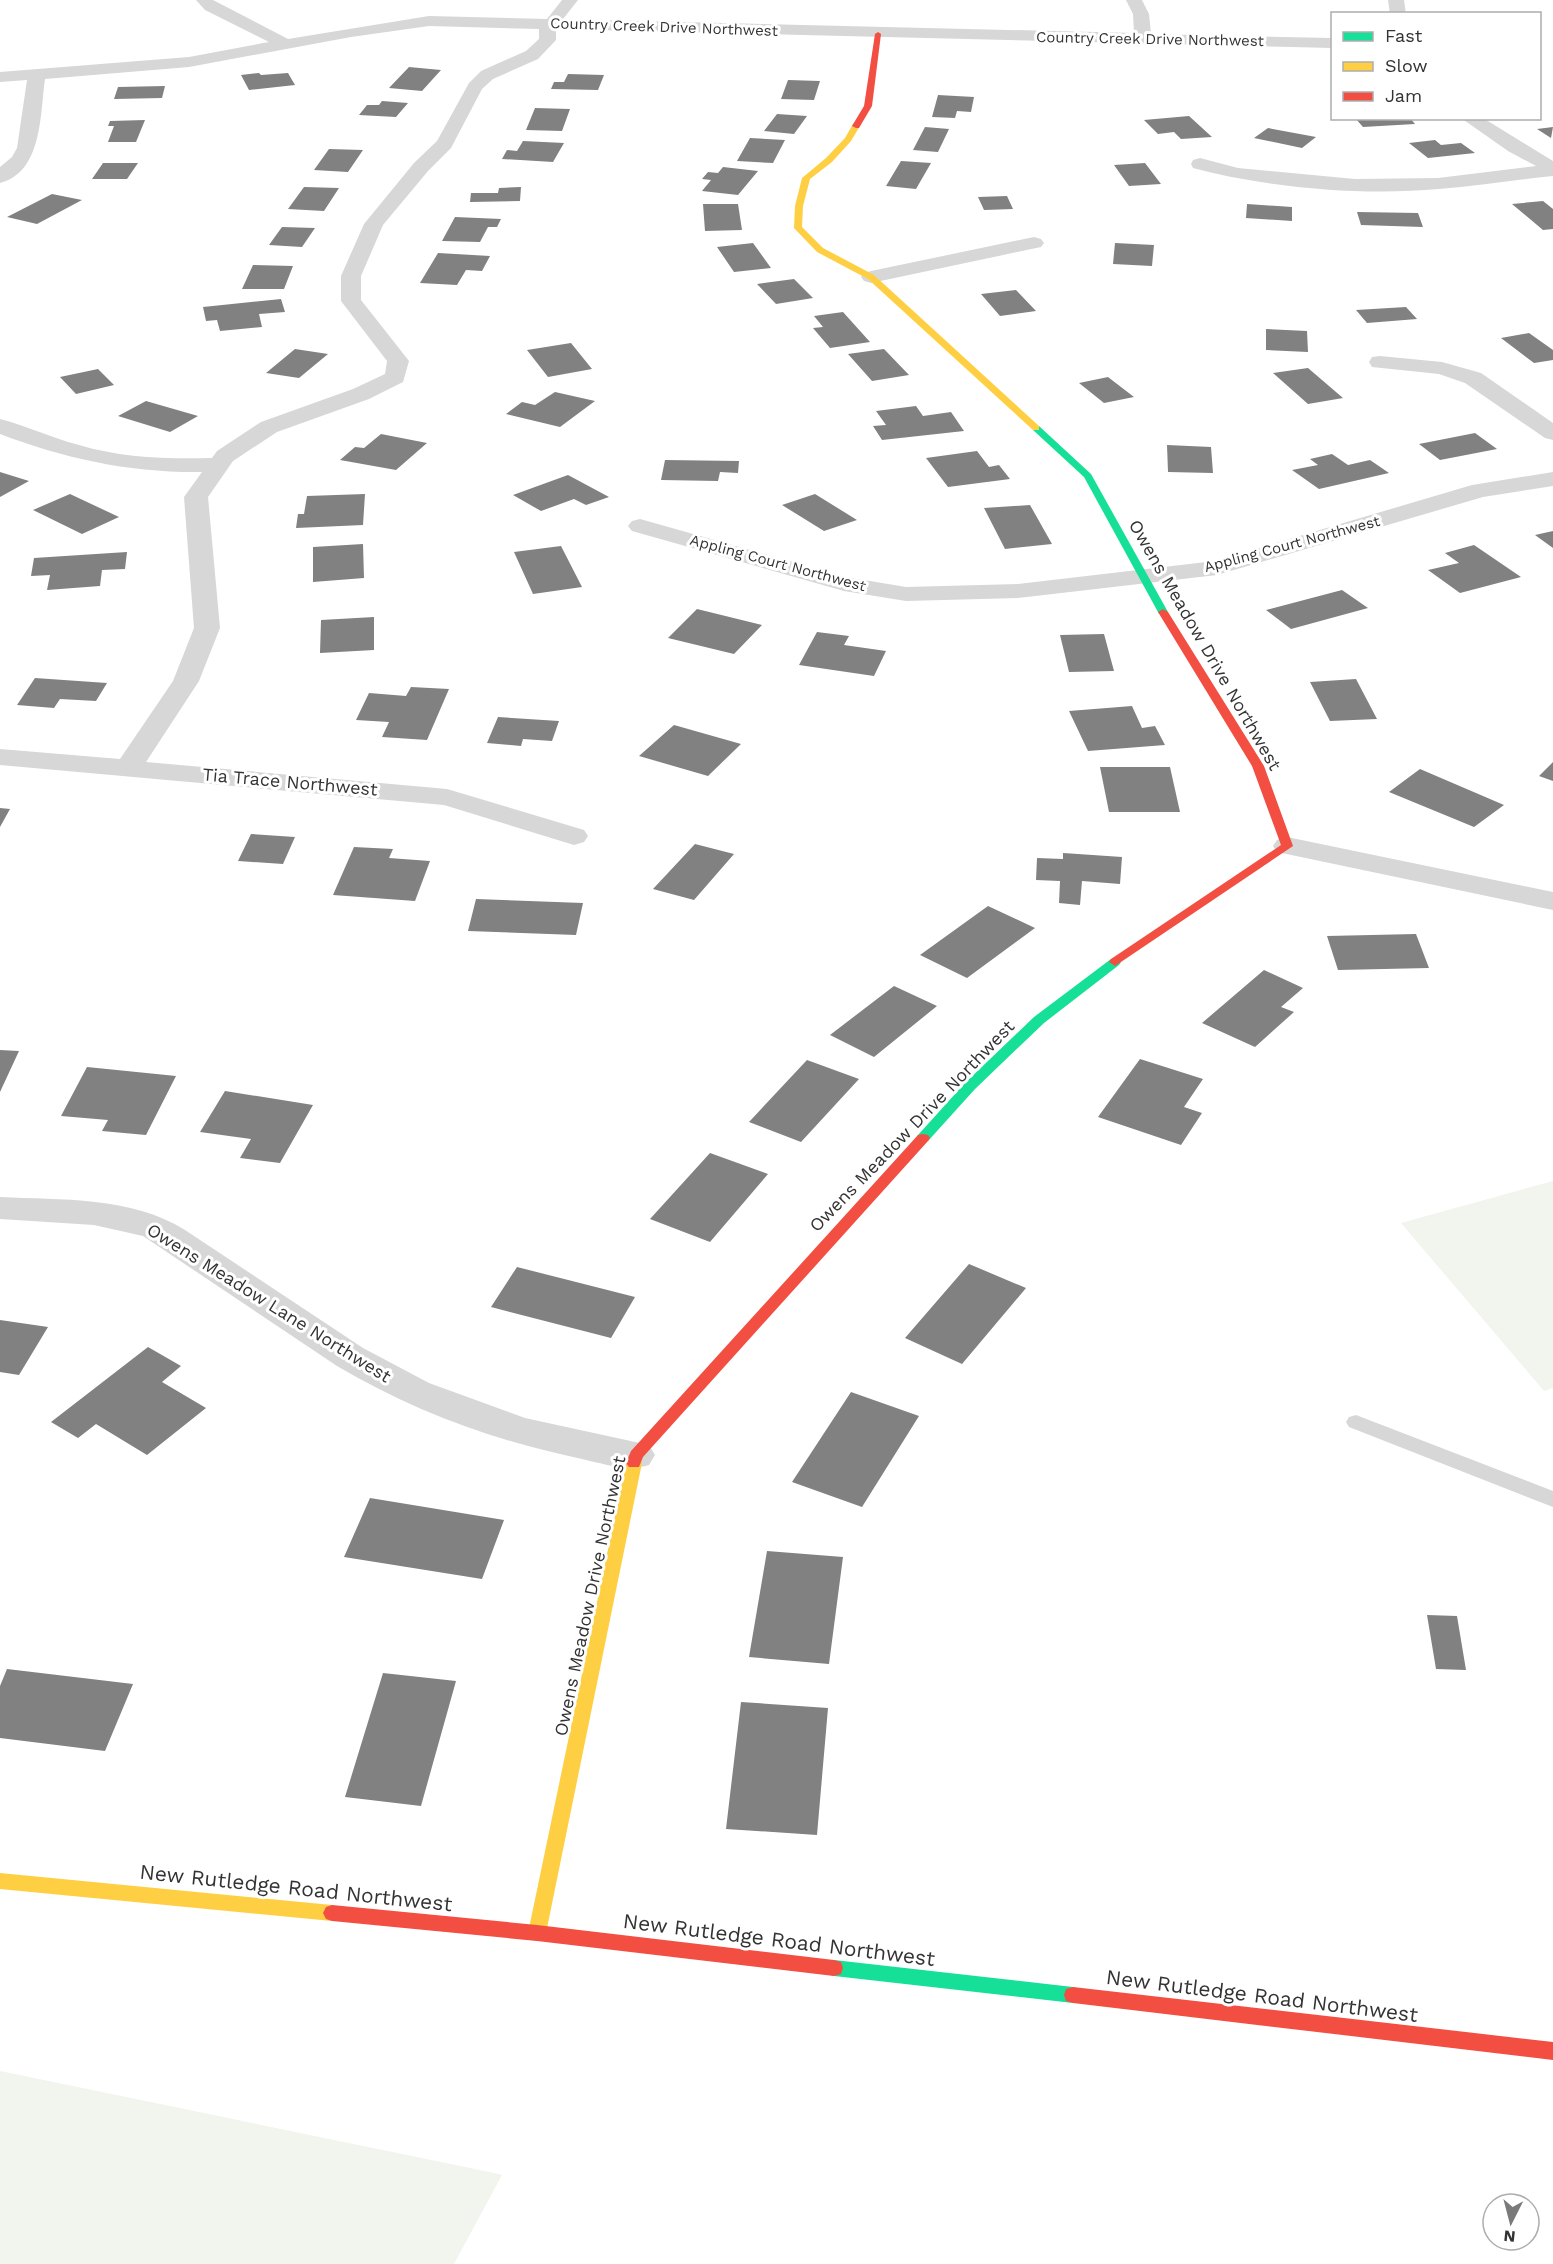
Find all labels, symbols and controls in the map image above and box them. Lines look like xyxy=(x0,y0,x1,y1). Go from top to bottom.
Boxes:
legend xyxy=(1331,12,1541,120)
street label: Country Creek Drive Northwest xyxy=(550,14,779,40)
text: Fast xyxy=(1385,25,1423,46)
street label: Country Creek Drive Northwest xyxy=(1036,28,1265,50)
text: Slow xyxy=(1385,55,1428,76)
text: Jam xyxy=(1385,85,1422,106)
street label: Appling Court Northwest xyxy=(1202,512,1383,576)
street label: Owens Meadow Drive Northwest xyxy=(1125,516,1286,774)
street label: Appling Court Northwest xyxy=(688,531,869,595)
street label: Tia Trace Northwest xyxy=(202,763,379,800)
street label: Owens Meadow Drive Northwest xyxy=(805,1015,1019,1236)
street label: Owens Meadow Lane Northwest xyxy=(143,1219,395,1387)
street label: Owens Meadow Drive Northwest xyxy=(550,1453,630,1738)
street label: New Rutledge Road Northwest xyxy=(139,1859,454,1916)
street label: New Rutledge Road Northwest xyxy=(622,1908,937,1971)
street label: New Rutledge Road Northwest xyxy=(1105,1964,1420,2027)
north arrow xyxy=(1481,2192,1541,2252)
text: N xyxy=(1503,2226,1516,2246)

